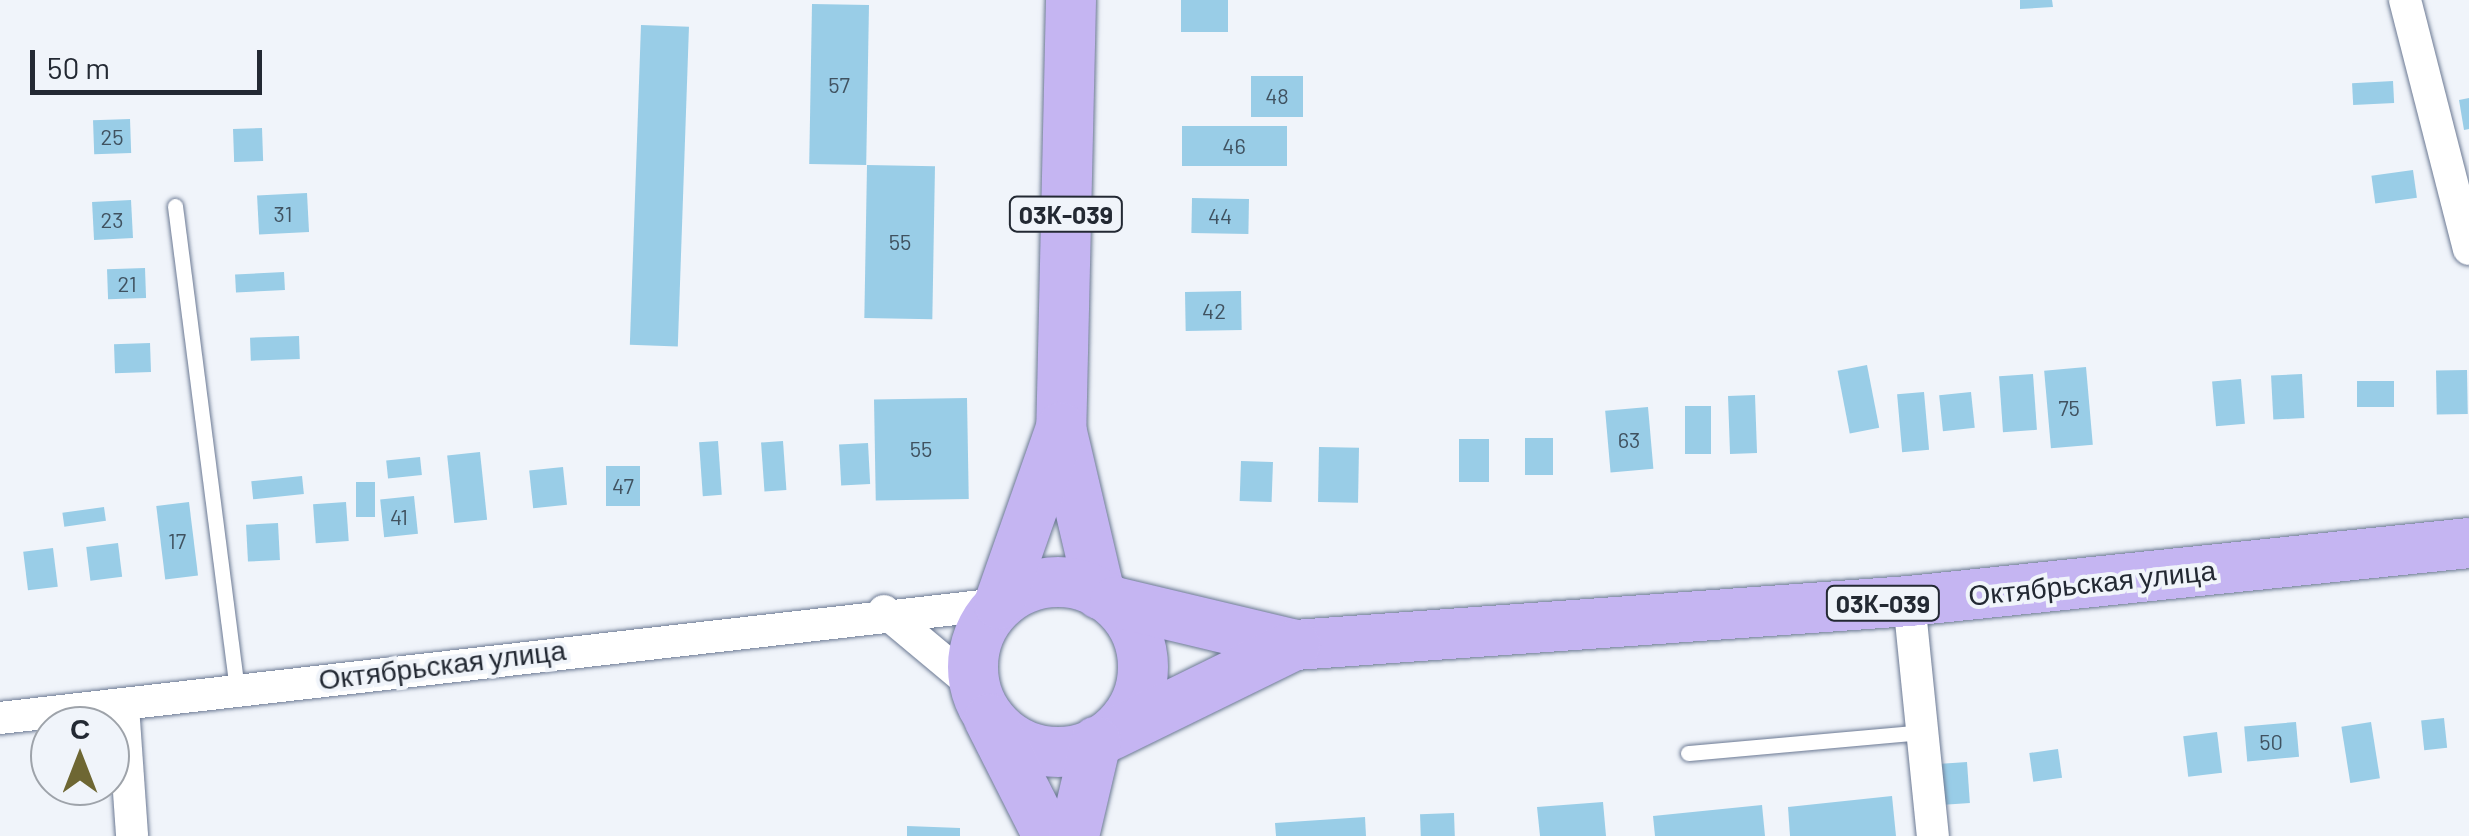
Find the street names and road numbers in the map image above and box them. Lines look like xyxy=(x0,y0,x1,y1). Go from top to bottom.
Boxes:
road number: 03К-039 xyxy=(1008,194,1124,234)
street label: Октябрьская улица xyxy=(1967,552,2217,612)
road number: 03К-039 xyxy=(1826,583,1940,623)
street label: Октябрьская улица xyxy=(317,632,567,696)

